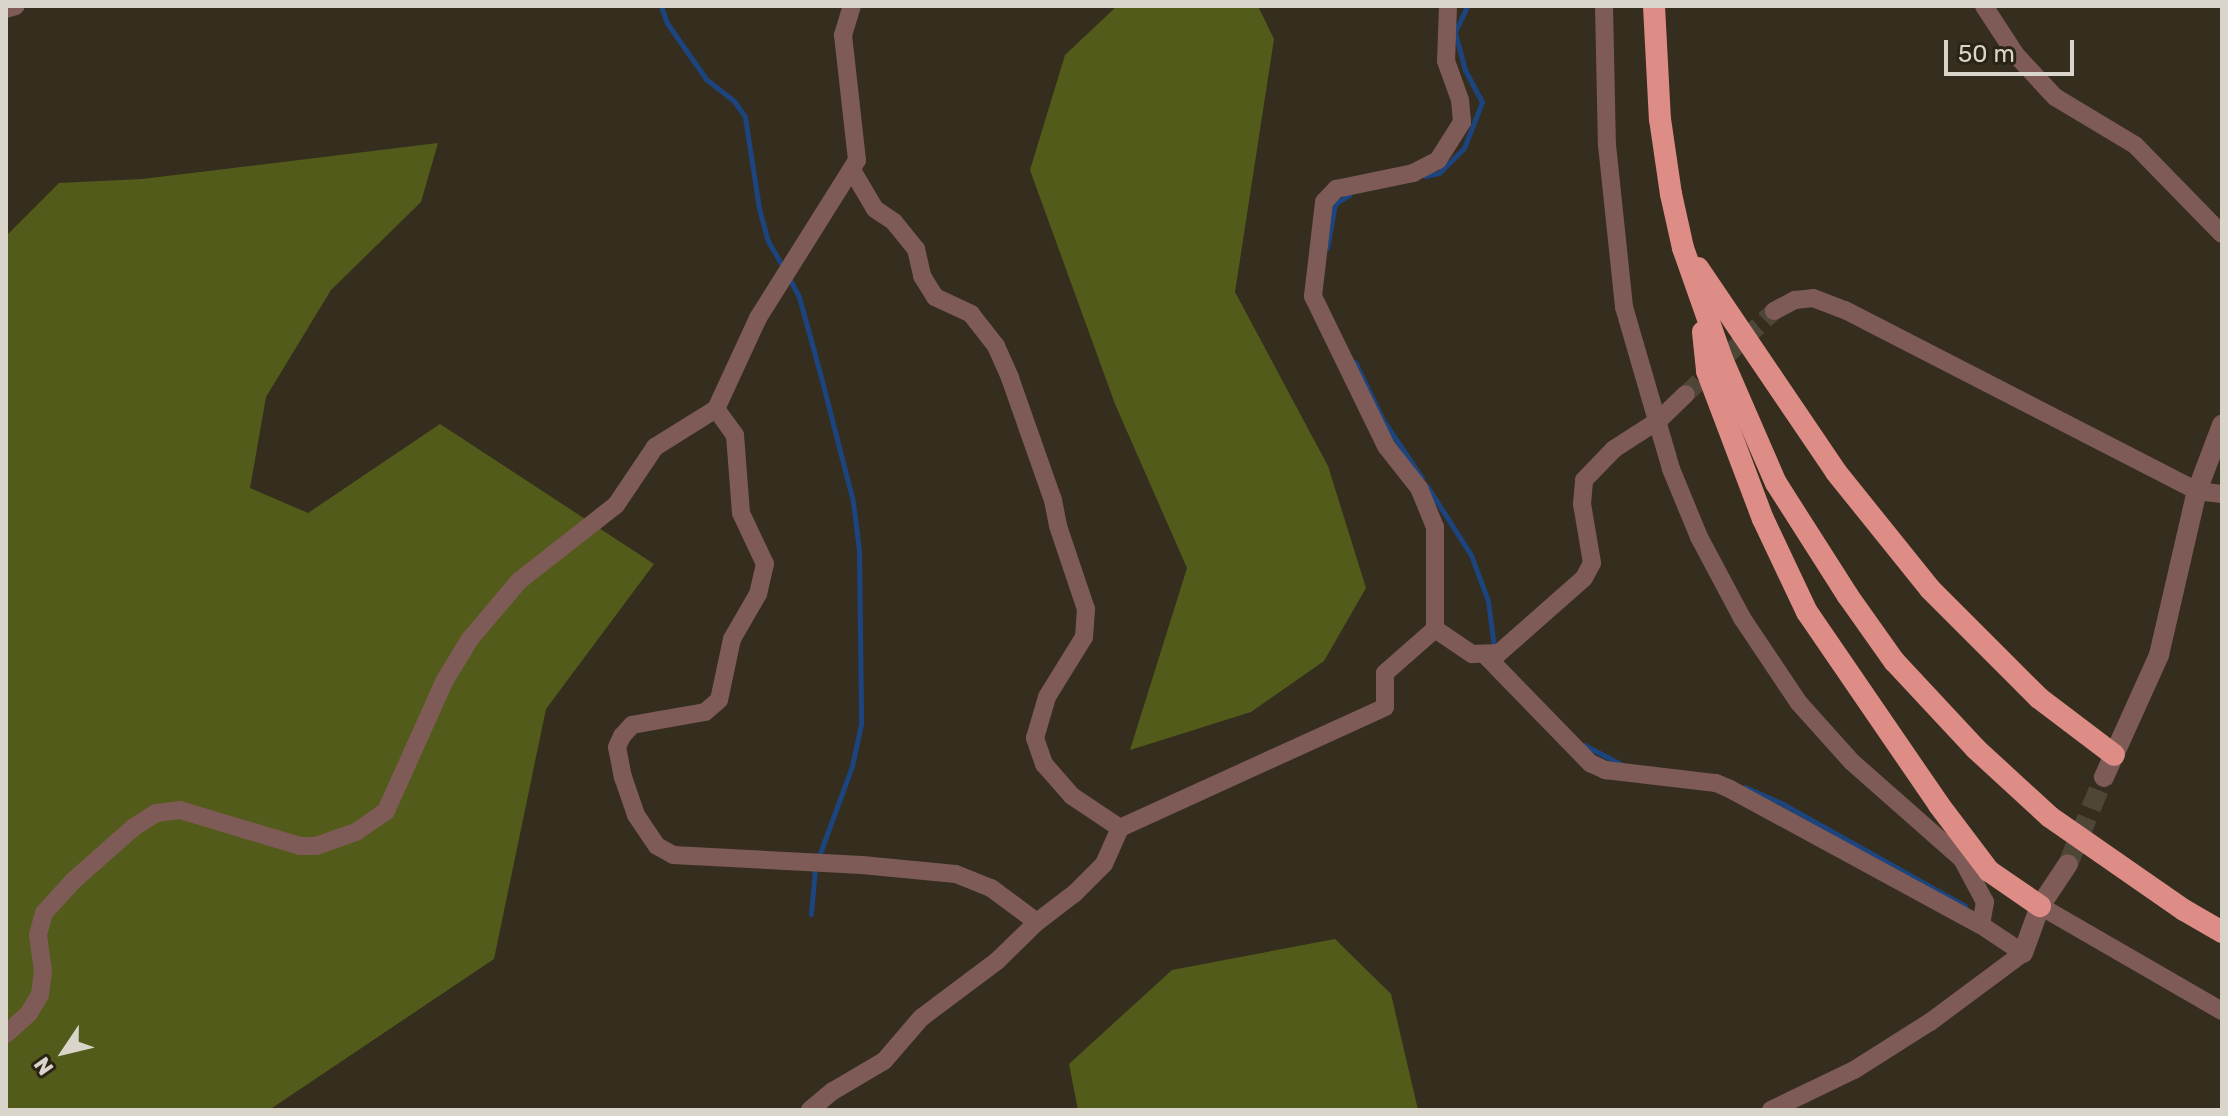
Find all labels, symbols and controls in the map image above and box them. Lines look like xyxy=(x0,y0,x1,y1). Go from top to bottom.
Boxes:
scale bar xyxy=(1948,24,2078,74)
text: 50 m xyxy=(1958,40,2015,68)
north arrow xyxy=(24,1012,104,1092)
text: N xyxy=(28,1052,60,1080)

